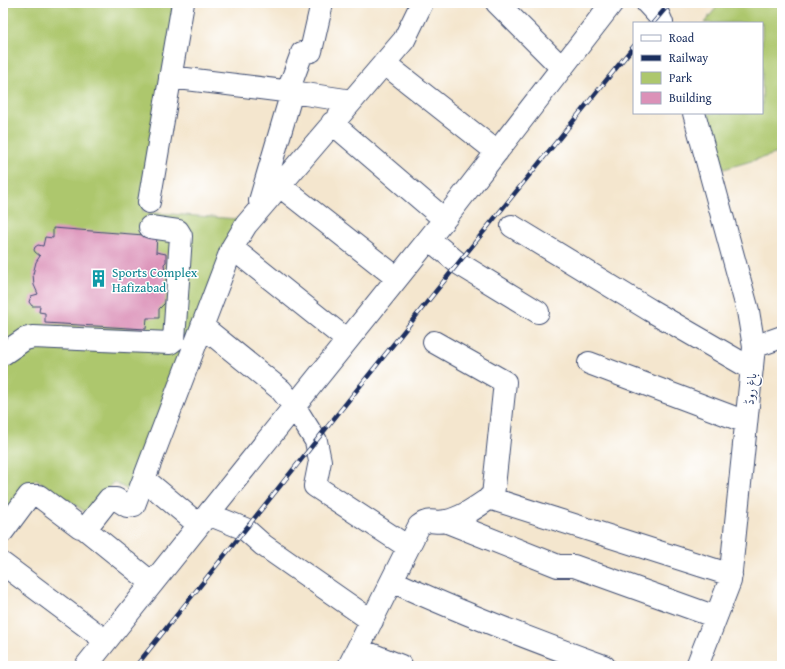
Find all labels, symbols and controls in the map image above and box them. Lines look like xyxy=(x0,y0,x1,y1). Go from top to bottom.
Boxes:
legend xyxy=(633,22,763,114)
text: Road xyxy=(669,29,695,46)
text: Railway xyxy=(669,49,708,66)
text: Park xyxy=(669,69,693,86)
text: Building xyxy=(669,89,712,106)
place label: Sports Complex Hafizabad xyxy=(112,263,198,297)
building icon: Sports Complex Hafizabad xyxy=(89,269,109,289)
street label: باغ روڈ xyxy=(740,372,763,406)

